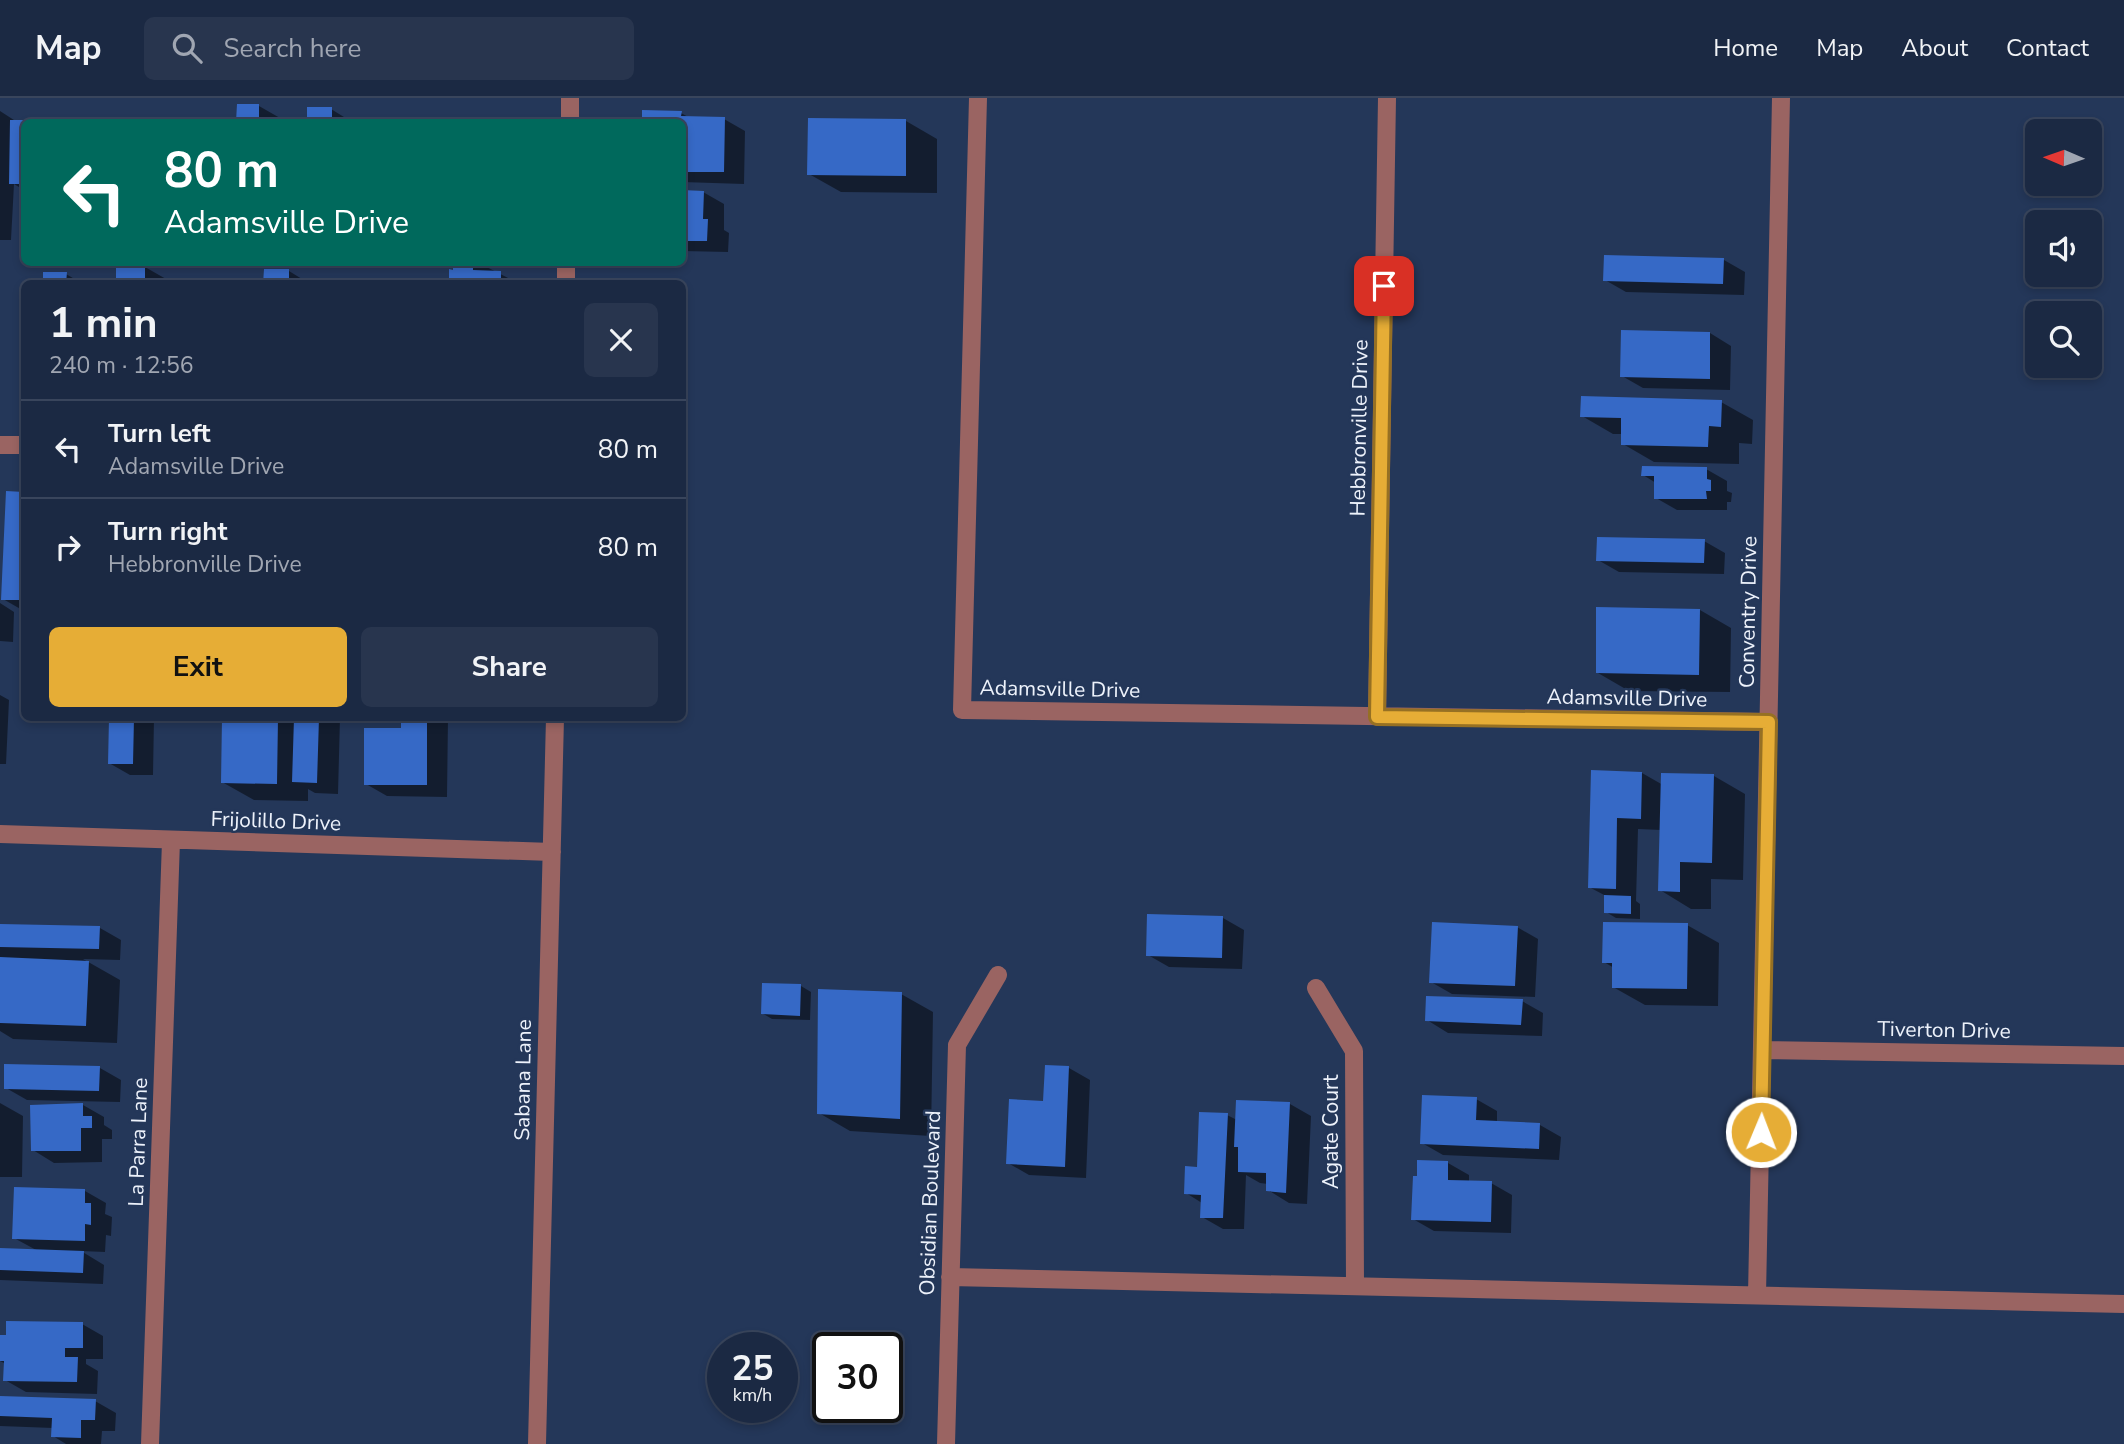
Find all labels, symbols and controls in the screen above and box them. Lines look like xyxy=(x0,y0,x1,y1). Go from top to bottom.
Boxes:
search box xyxy=(144,17,634,80)
text: Map xyxy=(35,26,102,71)
icon: search xyxy=(168,29,206,67)
text: Search here xyxy=(224,31,361,66)
text: Home xyxy=(1713,32,1778,64)
text: Map xyxy=(1816,32,1863,64)
text: About xyxy=(1901,32,1968,64)
text: Contact xyxy=(2006,32,2089,64)
north arrow xyxy=(2025,119,2102,196)
map controls xyxy=(2025,119,2102,378)
text: 80 m xyxy=(164,137,279,204)
icon: left xyxy=(49,147,140,238)
text: Adamsville Drive xyxy=(164,201,409,244)
button: sound xyxy=(2025,210,2102,287)
pin xyxy=(1354,256,1414,316)
icon: arrive xyxy=(1365,267,1403,305)
text: 1 min xyxy=(49,295,158,352)
button: search xyxy=(2025,301,2102,378)
button: close xyxy=(584,303,658,377)
street label: Hebbronville Drive xyxy=(1343,339,1375,517)
text: 240 m · 12:56 xyxy=(49,350,194,381)
text: Turn left xyxy=(108,416,211,451)
icon: left xyxy=(49,430,87,468)
text: 80 m xyxy=(598,432,658,467)
text: Adamsville Drive xyxy=(108,451,284,482)
text: Turn right xyxy=(108,514,227,549)
icon: right xyxy=(49,528,87,566)
text: 80 m xyxy=(598,530,658,565)
street label: Conventry Drive xyxy=(1733,536,1763,688)
text: Hebbronville Drive xyxy=(108,549,302,580)
button: Exit xyxy=(49,627,347,707)
button: Share xyxy=(361,627,658,707)
street label: Adamsville Drive xyxy=(979,674,1141,704)
street label: Adamsville Drive xyxy=(1546,683,1708,713)
street label: Frijolillo Drive xyxy=(210,805,342,837)
street label: Tiverton Drive xyxy=(1877,1015,2011,1045)
street label: Sabana Lane xyxy=(508,1019,538,1141)
street label: Agate Court xyxy=(1317,1074,1345,1189)
street label: La Parra Lane xyxy=(122,1077,154,1207)
position arrow xyxy=(1724,1095,1798,1169)
street label: Obsidian Boulevard xyxy=(913,1110,947,1296)
speed limit sign: 30 xyxy=(812,1332,903,1423)
text: 25 xyxy=(731,1345,774,1392)
text: km/h xyxy=(733,1383,772,1407)

